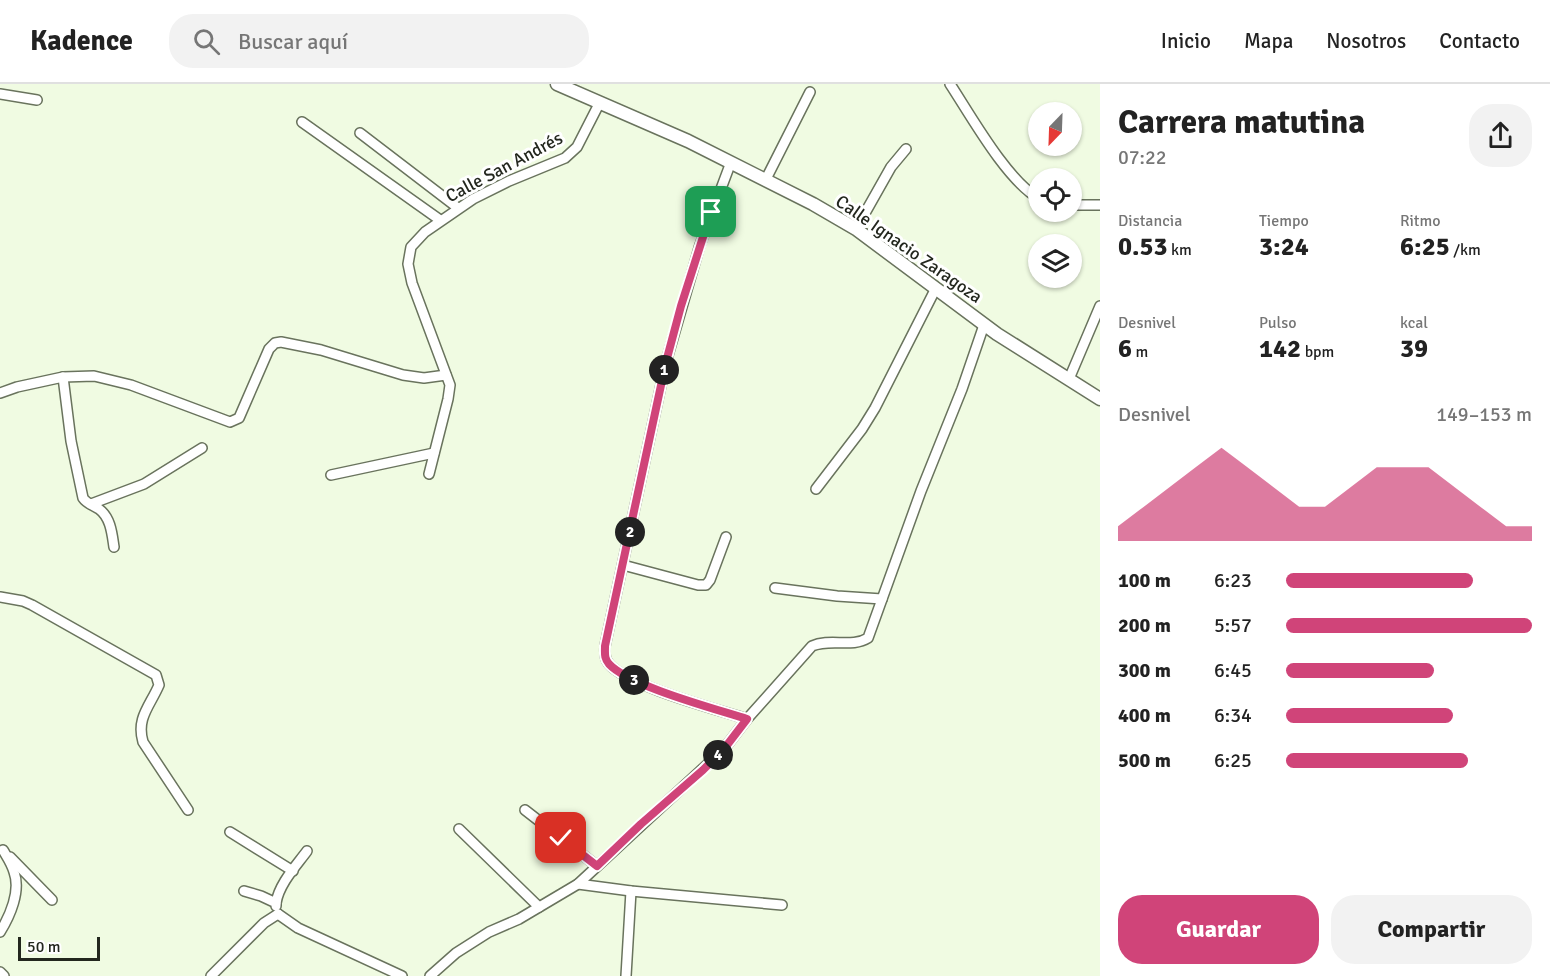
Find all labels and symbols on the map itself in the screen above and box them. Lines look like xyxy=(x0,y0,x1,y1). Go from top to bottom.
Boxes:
north arrow xyxy=(1028,102,1082,156)
street label: Calle San Andrés xyxy=(442,127,566,207)
pin xyxy=(685,186,736,237)
street label: Calle Ignacio Zaragoza xyxy=(832,190,986,308)
pin: 1 xyxy=(649,355,679,385)
pin: 2 xyxy=(615,517,645,547)
pin: 3 xyxy=(619,665,649,695)
pin: 4 xyxy=(703,740,733,770)
pin xyxy=(535,812,586,863)
scale bar xyxy=(18,934,100,962)

